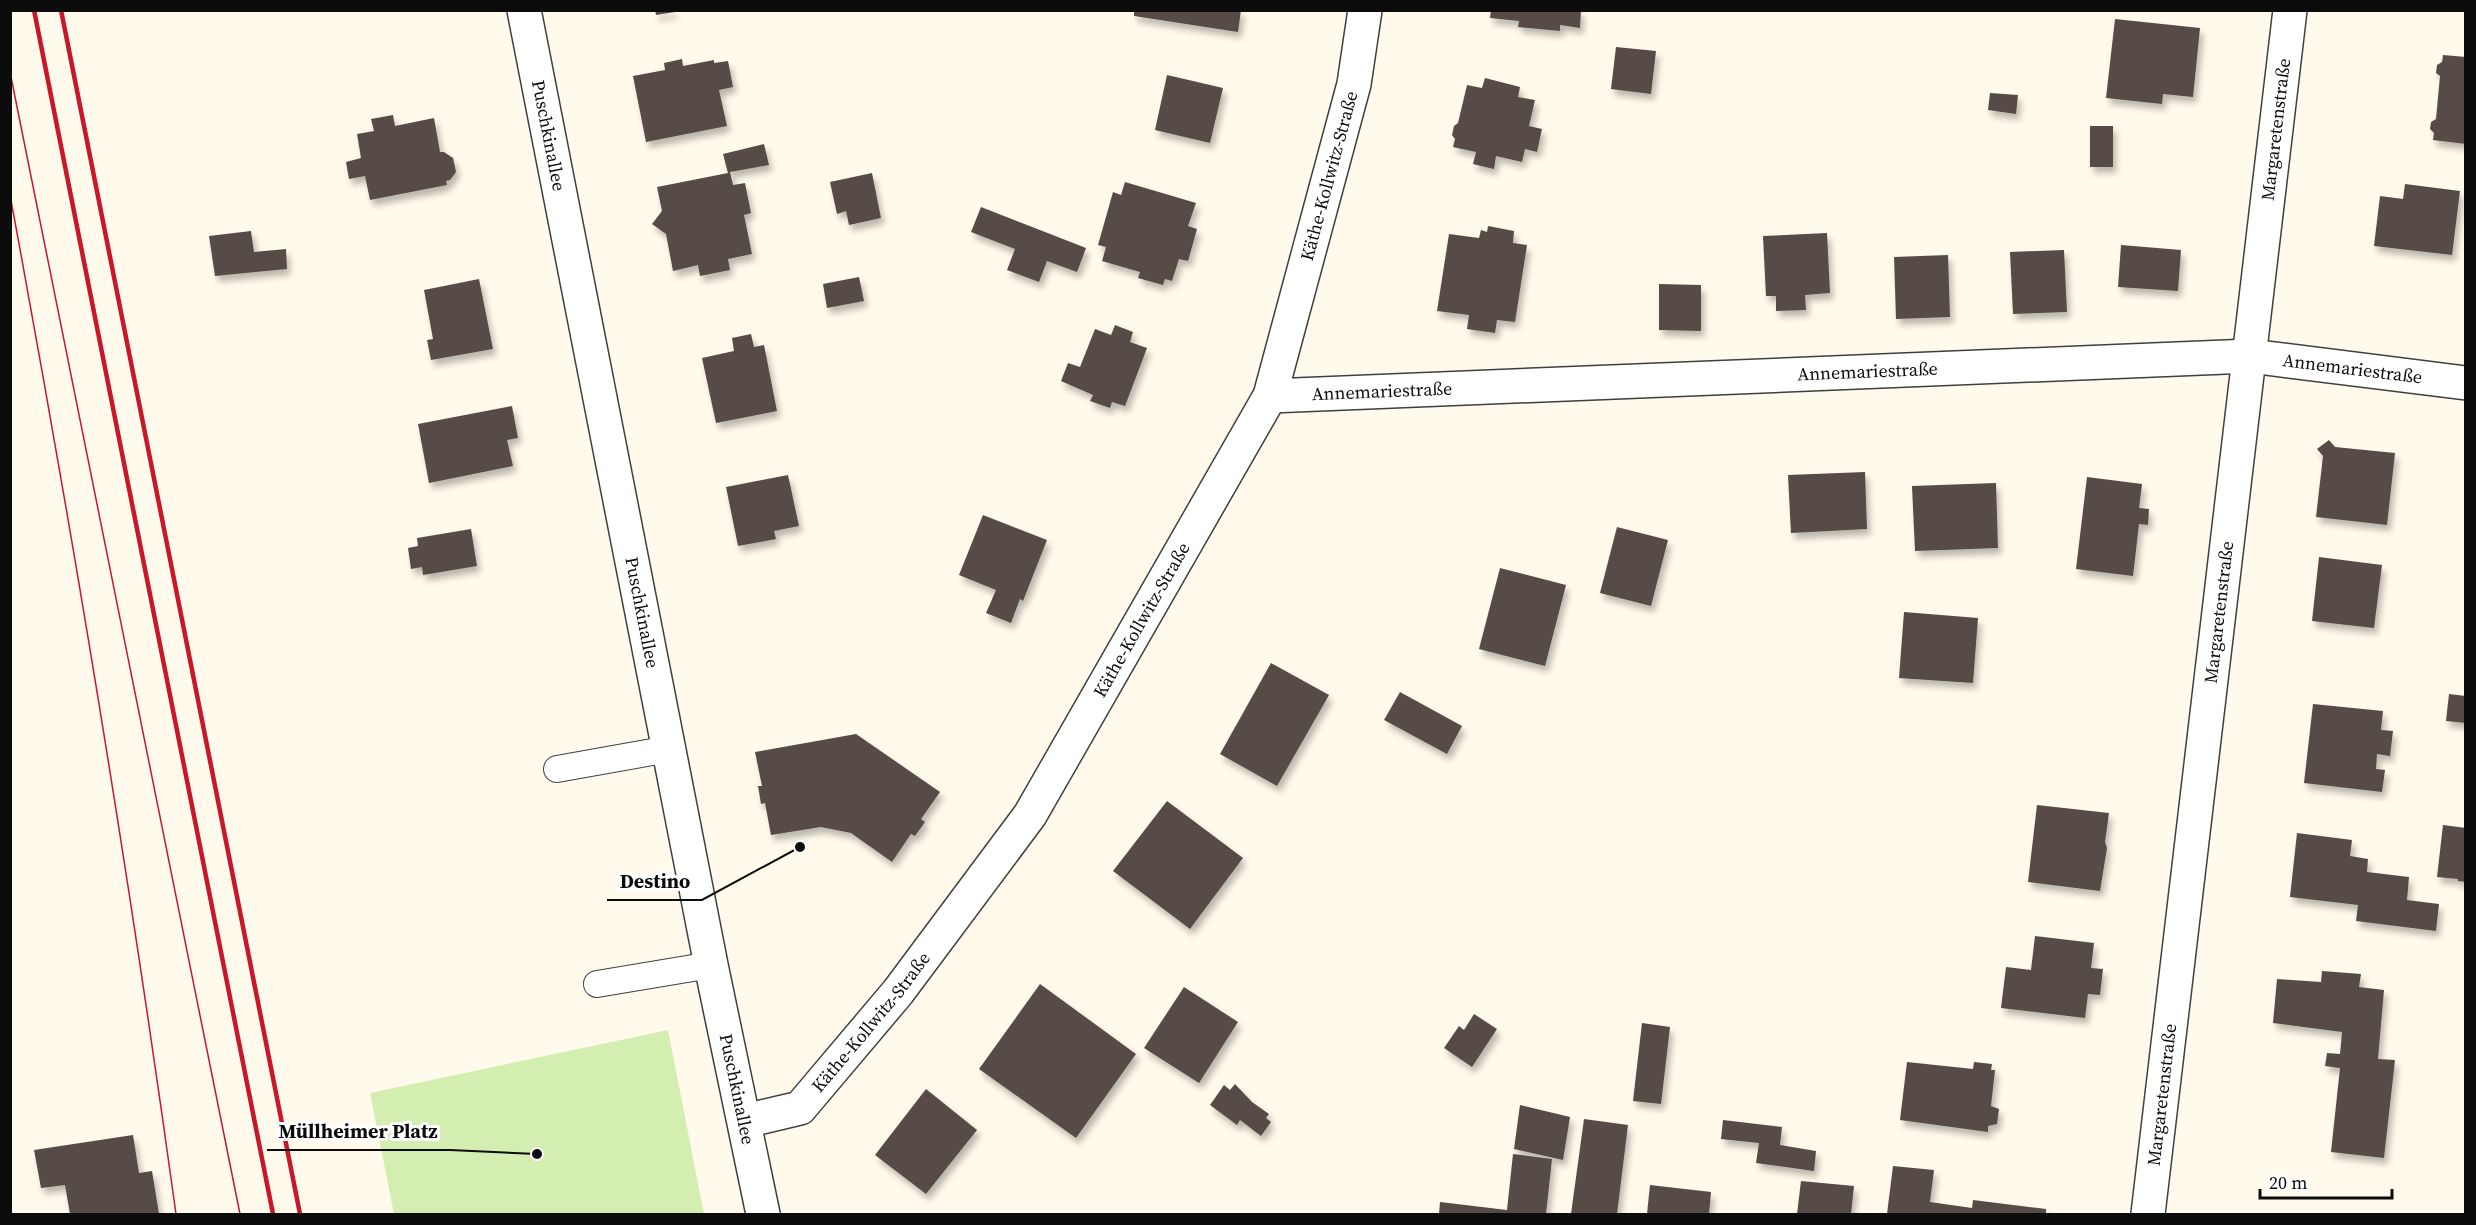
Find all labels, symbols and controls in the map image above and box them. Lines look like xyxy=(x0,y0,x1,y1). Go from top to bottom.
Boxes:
street label: Margaretenstraße xyxy=(2255,57,2296,202)
street label: Puschkinallee xyxy=(526,78,572,193)
street label: Käthe-Kollwitz-Straße xyxy=(1294,88,1364,263)
street label: Annemariestraße xyxy=(2281,347,2424,389)
street label: Annemariestraße xyxy=(1797,356,1938,386)
street label: Annemariestraße xyxy=(1311,376,1453,406)
street label: Käthe-Kollwitz-Straße xyxy=(1087,538,1196,702)
street label: Margaretenstraße xyxy=(2198,540,2239,685)
street label: Puschkinallee xyxy=(619,555,666,670)
callout: Destino xyxy=(607,862,702,900)
text: Destino xyxy=(620,867,690,895)
street label: Käthe-Kollwitz-Straße xyxy=(806,947,936,1097)
street label: Margaretenstraße xyxy=(2141,1022,2182,1167)
street label: Puschkinallee xyxy=(714,1031,761,1147)
callout: Müllheimer Platz xyxy=(267,1112,450,1150)
text: Müllheimer Platz xyxy=(279,1117,437,1145)
scale bar xyxy=(2260,1162,2392,1200)
text: 20 m xyxy=(2269,1170,2307,1195)

